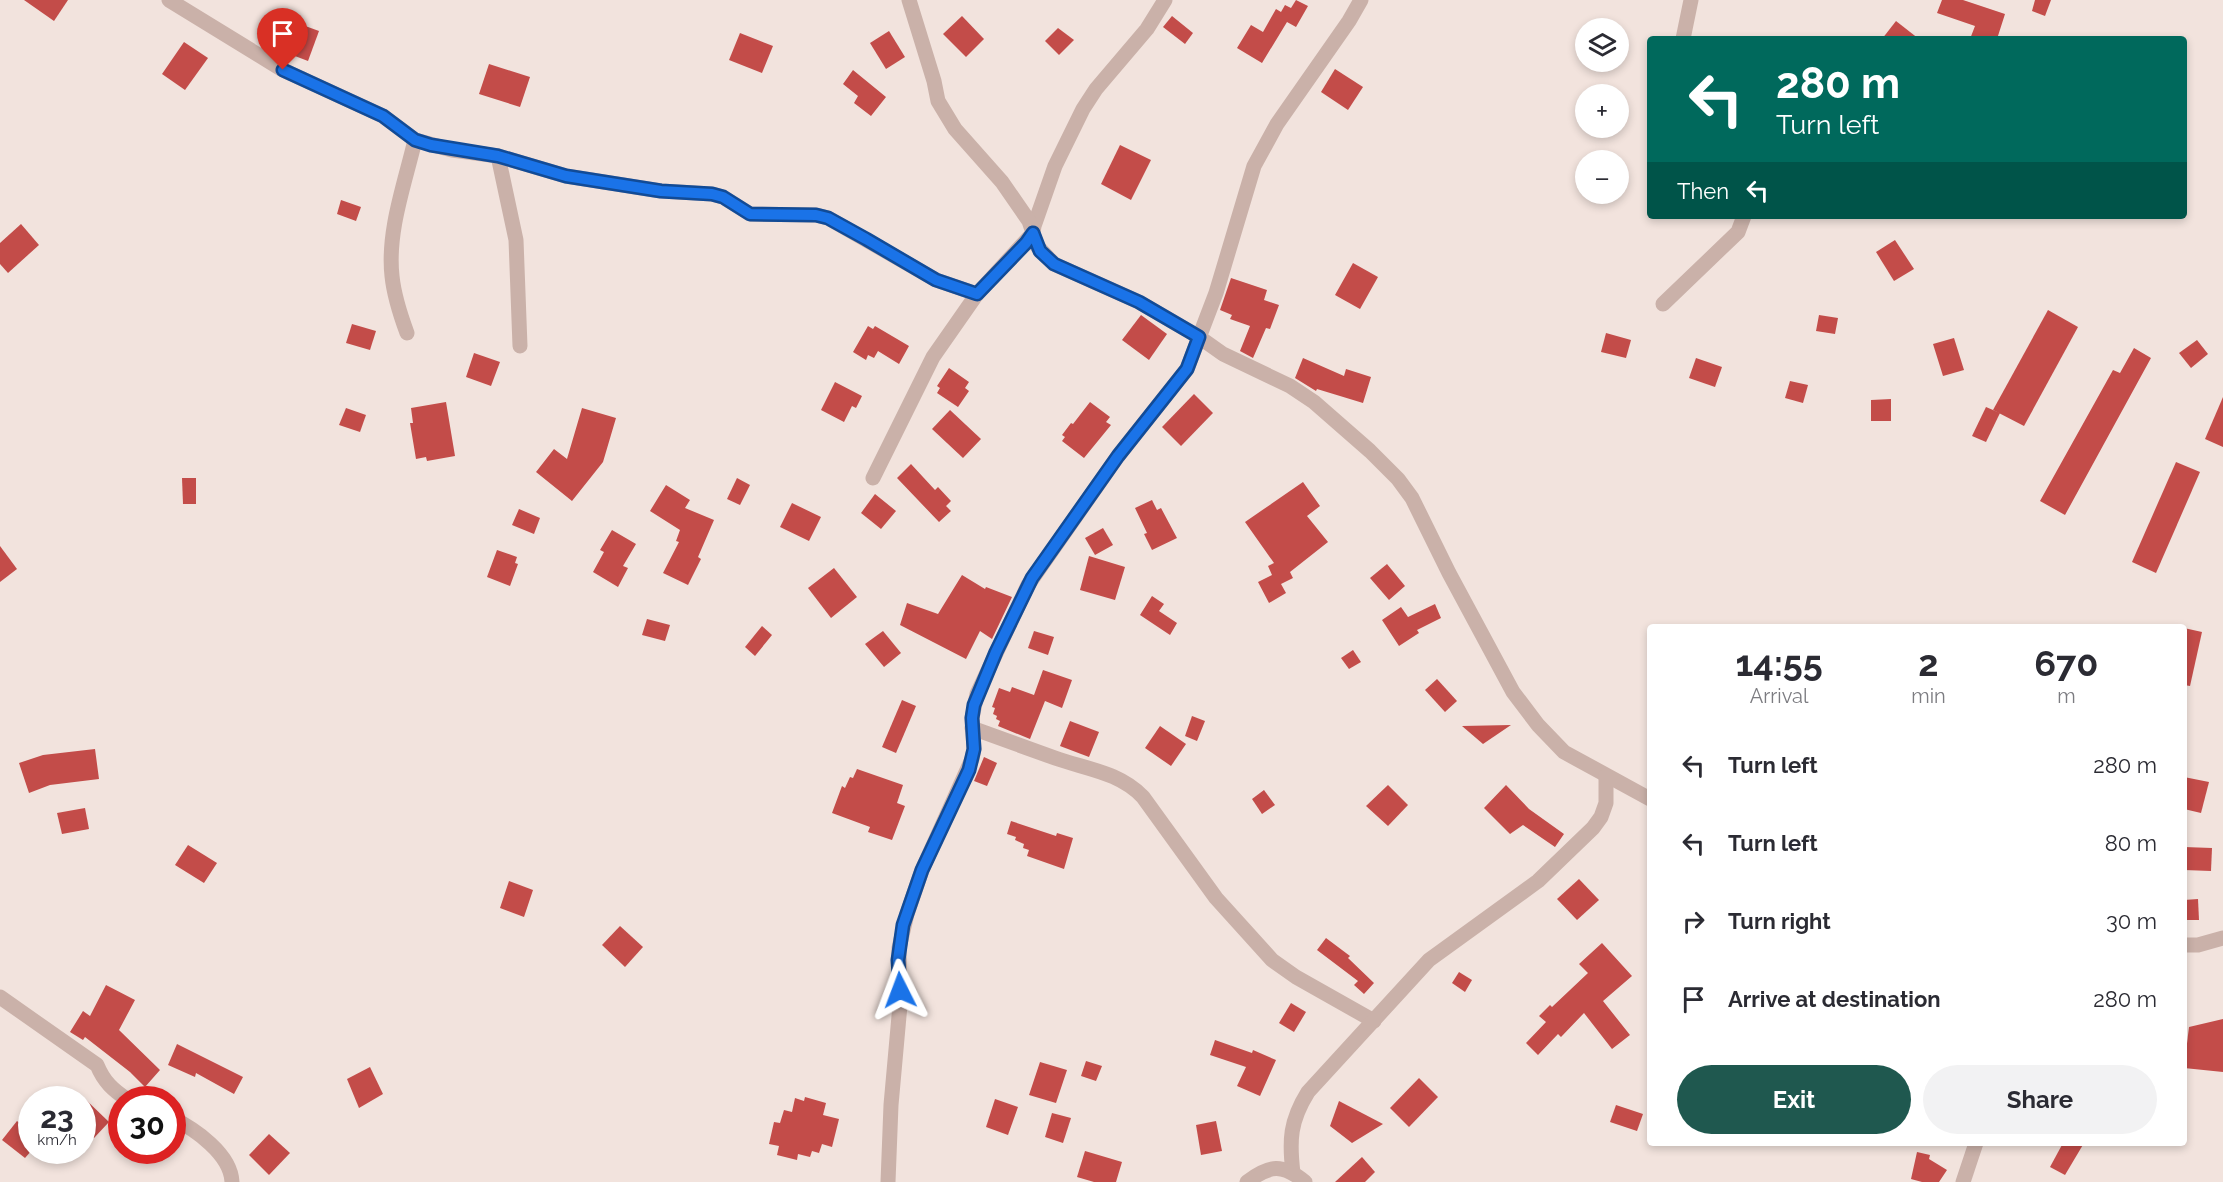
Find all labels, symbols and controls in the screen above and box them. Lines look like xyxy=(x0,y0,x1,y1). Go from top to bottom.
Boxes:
pin xyxy=(257,8,308,70)
icon: arrive xyxy=(266,17,299,50)
map controls xyxy=(1575,18,1629,204)
button: layers xyxy=(1575,18,1629,72)
text: 280 m xyxy=(1776,59,1900,108)
icon: left xyxy=(1677,60,1755,138)
button: + xyxy=(1575,84,1629,138)
text: Turn left xyxy=(1776,109,1879,140)
button: − xyxy=(1575,150,1629,204)
icon: left xyxy=(1741,174,1774,207)
text: Then xyxy=(1677,178,1729,204)
text: 14:55 xyxy=(1736,642,1823,684)
text: 2 xyxy=(1918,642,1939,684)
text: 670 xyxy=(2034,642,2098,684)
text: Arrival xyxy=(1750,684,1808,708)
text: min xyxy=(1911,684,1946,708)
text: m xyxy=(2057,684,2076,708)
icon: left xyxy=(1677,749,1710,782)
text: Turn left xyxy=(1728,752,1818,778)
text: 280 m xyxy=(2093,752,2157,778)
icon: left xyxy=(1677,827,1710,860)
text: Turn left xyxy=(1728,830,1818,856)
text: 80 m xyxy=(2105,830,2157,856)
icon: right xyxy=(1677,905,1710,938)
text: Turn right xyxy=(1728,908,1831,934)
text: 30 m xyxy=(2106,908,2157,934)
position arrow xyxy=(868,958,932,1022)
icon: arrive xyxy=(1677,983,1710,1016)
text: Arrive at destination xyxy=(1728,986,1941,1012)
text: 280 m xyxy=(2093,986,2157,1012)
button: Exit xyxy=(1677,1065,1911,1134)
button: Share xyxy=(1923,1065,2157,1134)
speed limit sign: 30 xyxy=(108,1086,186,1164)
text: 23 xyxy=(40,1100,74,1135)
text: km/h xyxy=(37,1131,77,1149)

